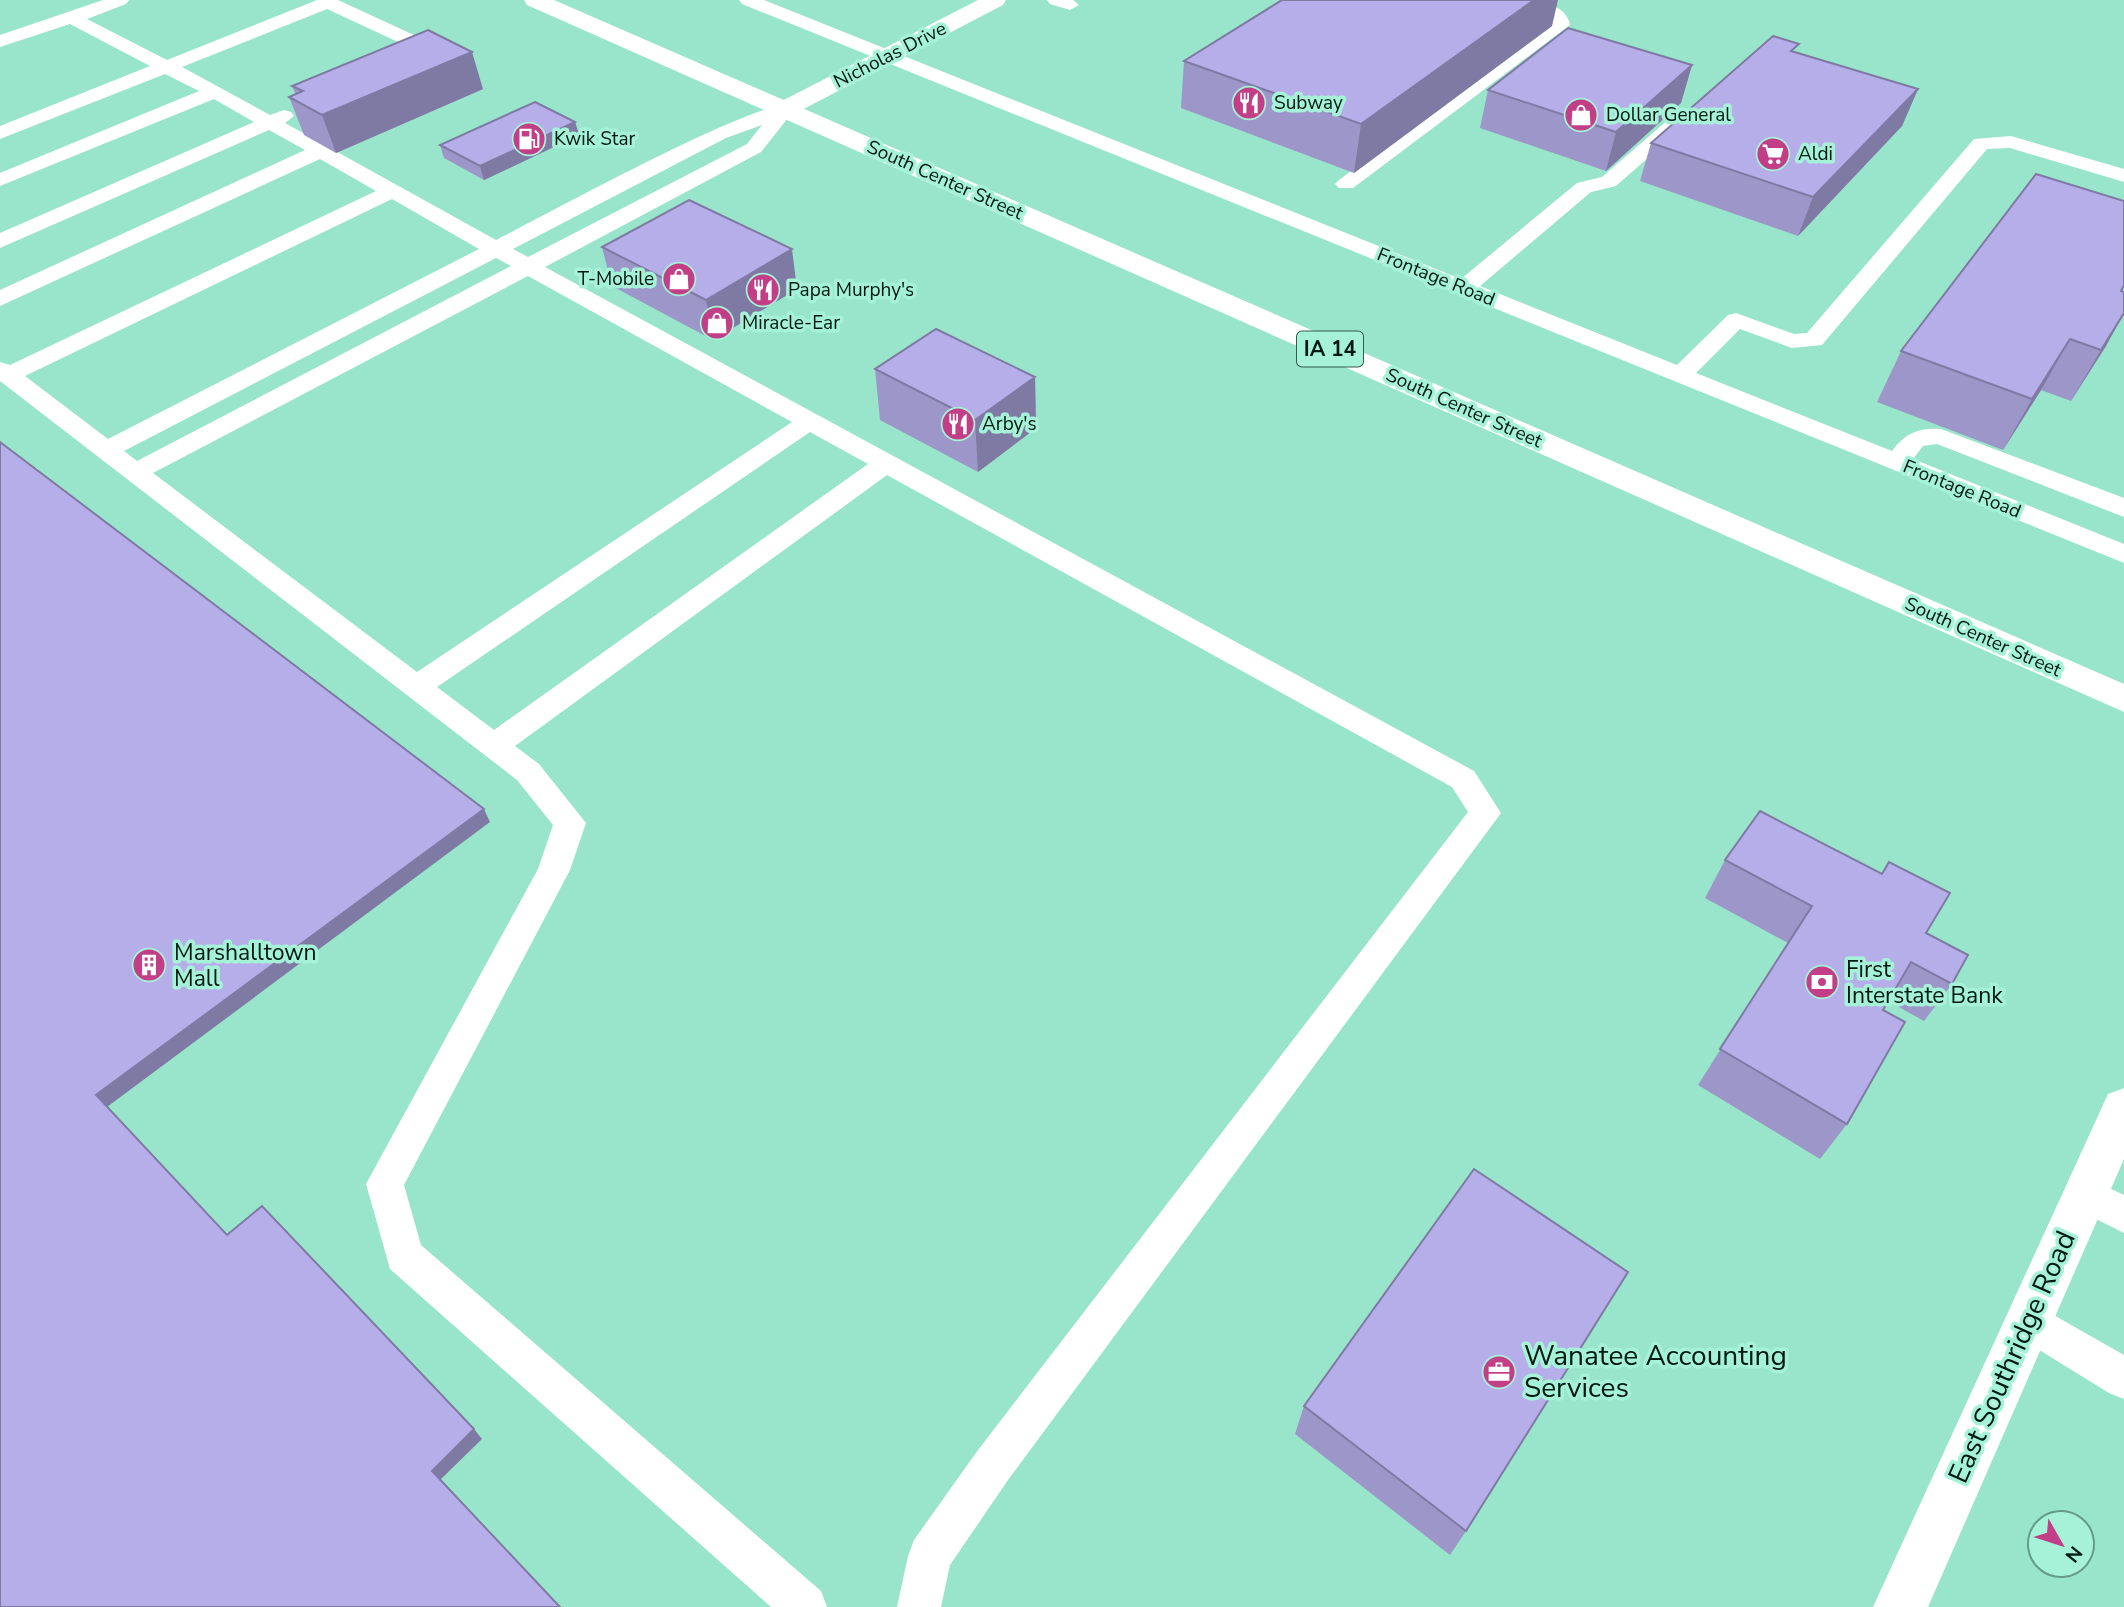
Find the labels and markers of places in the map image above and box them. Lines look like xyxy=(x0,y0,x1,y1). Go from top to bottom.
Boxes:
restaurant icon: Subway xyxy=(1230,84,1268,122)
place label: Subway xyxy=(1274,90,1343,116)
shop icon: Dollar General xyxy=(1562,96,1600,134)
place label: Dollar General xyxy=(1606,102,1731,128)
fuel station icon: Kwik Star xyxy=(510,120,548,158)
place label: Kwik Star xyxy=(554,126,635,152)
supermarket icon: Aldi xyxy=(1754,135,1792,173)
place label: Aldi xyxy=(1798,141,1833,167)
shop icon: T-Mobile xyxy=(660,260,698,298)
place label: T-Mobile xyxy=(577,266,654,292)
restaurant icon: Papa Murphy's xyxy=(744,271,782,309)
place label: Papa Murphy's xyxy=(788,277,914,303)
shop icon: Miracle-Ear xyxy=(698,304,736,342)
place label: Miracle-Ear xyxy=(742,310,840,336)
restaurant icon: Arby's xyxy=(939,405,977,443)
place label: Arby's xyxy=(982,411,1037,437)
place label: Marshalltown Mall xyxy=(174,937,317,994)
building icon: Marshalltown Mall xyxy=(130,946,168,984)
place label: First Interstate Bank xyxy=(1846,954,2003,1011)
bank icon: First Interstate Bank xyxy=(1803,963,1841,1001)
place label: Wanatee Accounting Services xyxy=(1524,1337,1787,1407)
office icon: Wanatee Accounting Services xyxy=(1480,1353,1518,1391)

